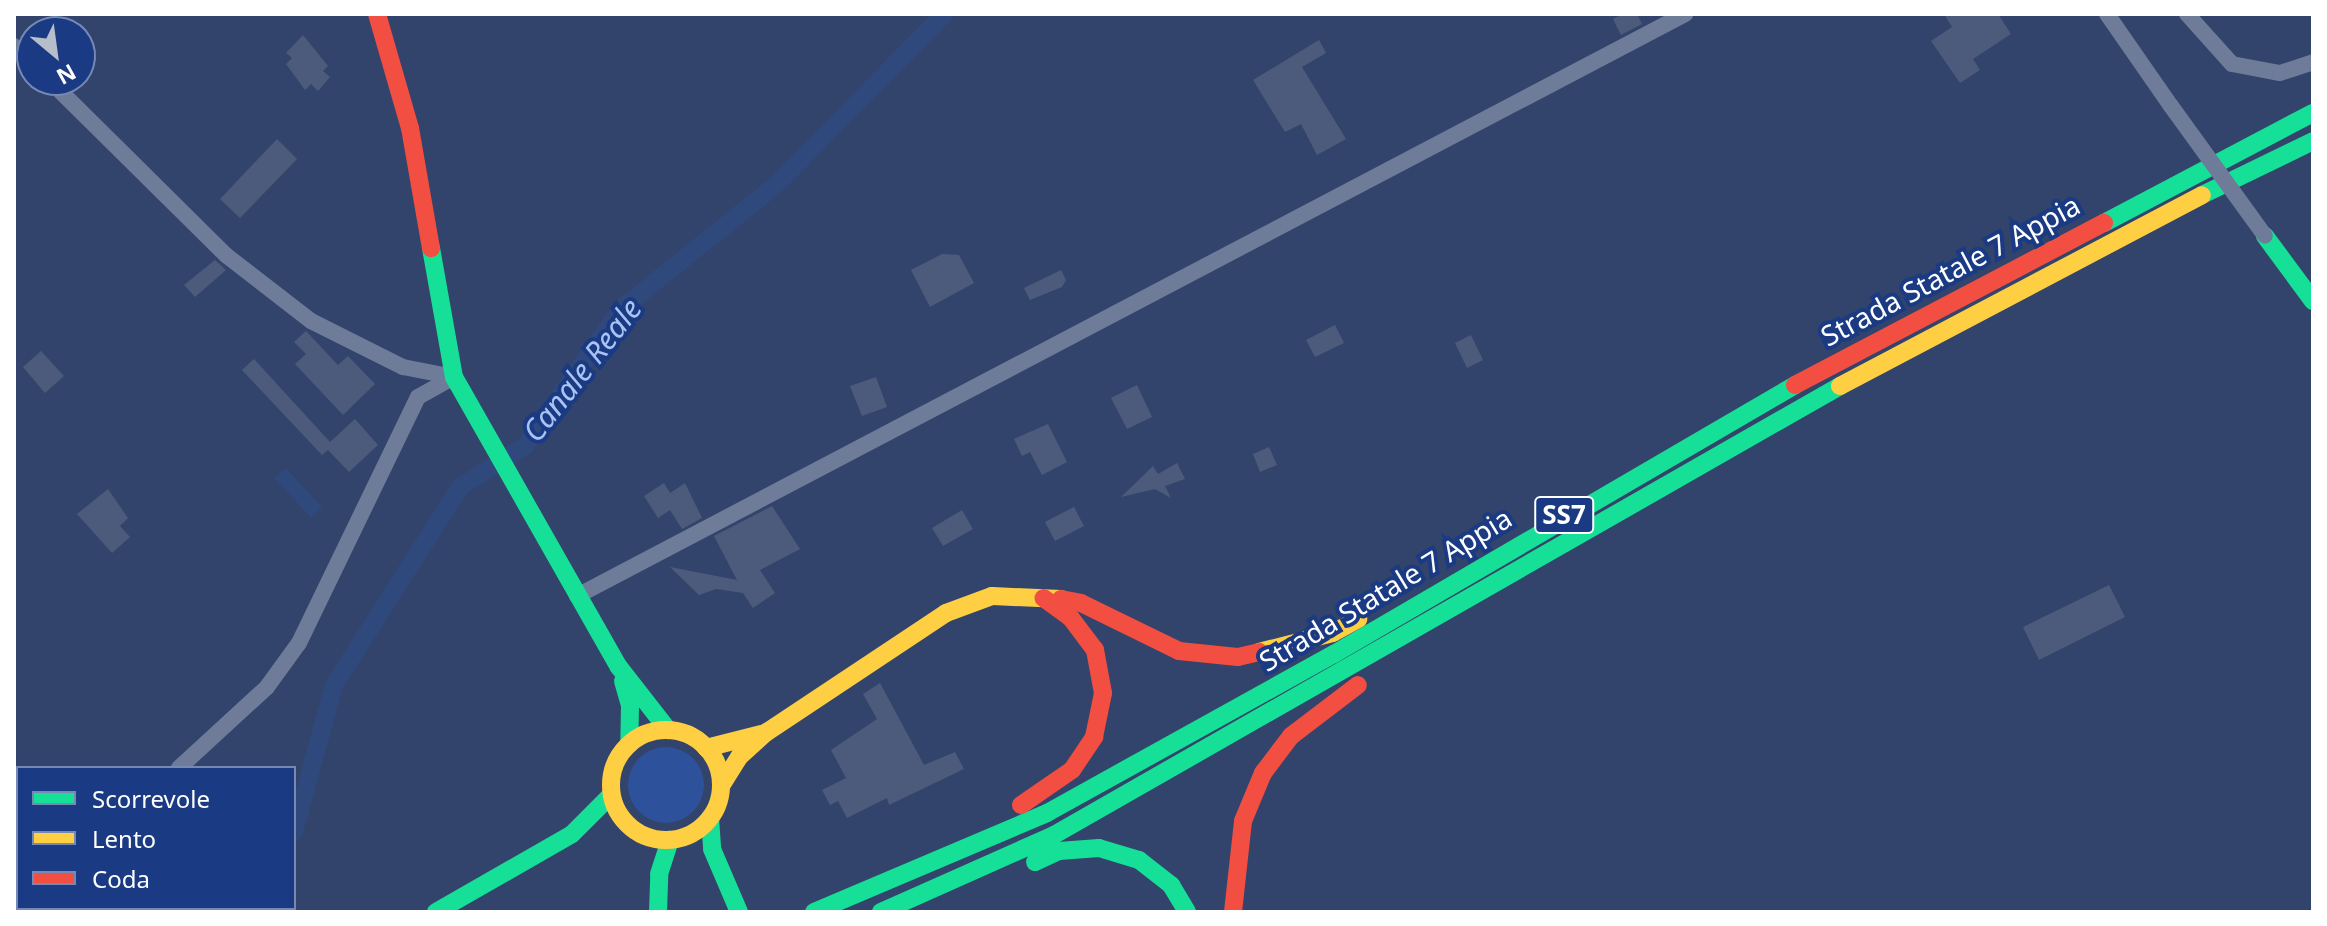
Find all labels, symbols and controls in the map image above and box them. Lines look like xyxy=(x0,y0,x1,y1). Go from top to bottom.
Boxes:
north arrow xyxy=(16,16,96,96)
text: N xyxy=(52,58,82,93)
street label: Strada Statale 7 Appia xyxy=(1815,188,2085,352)
water label: Canale Reale xyxy=(515,291,649,449)
road number: SS7 xyxy=(1534,493,1594,537)
street label: Strada Statale 7 Appia xyxy=(1253,500,1517,678)
legend xyxy=(16,766,296,910)
text: Scorrevole xyxy=(92,782,210,815)
text: Lento xyxy=(92,822,156,855)
text: Coda xyxy=(92,862,150,895)

